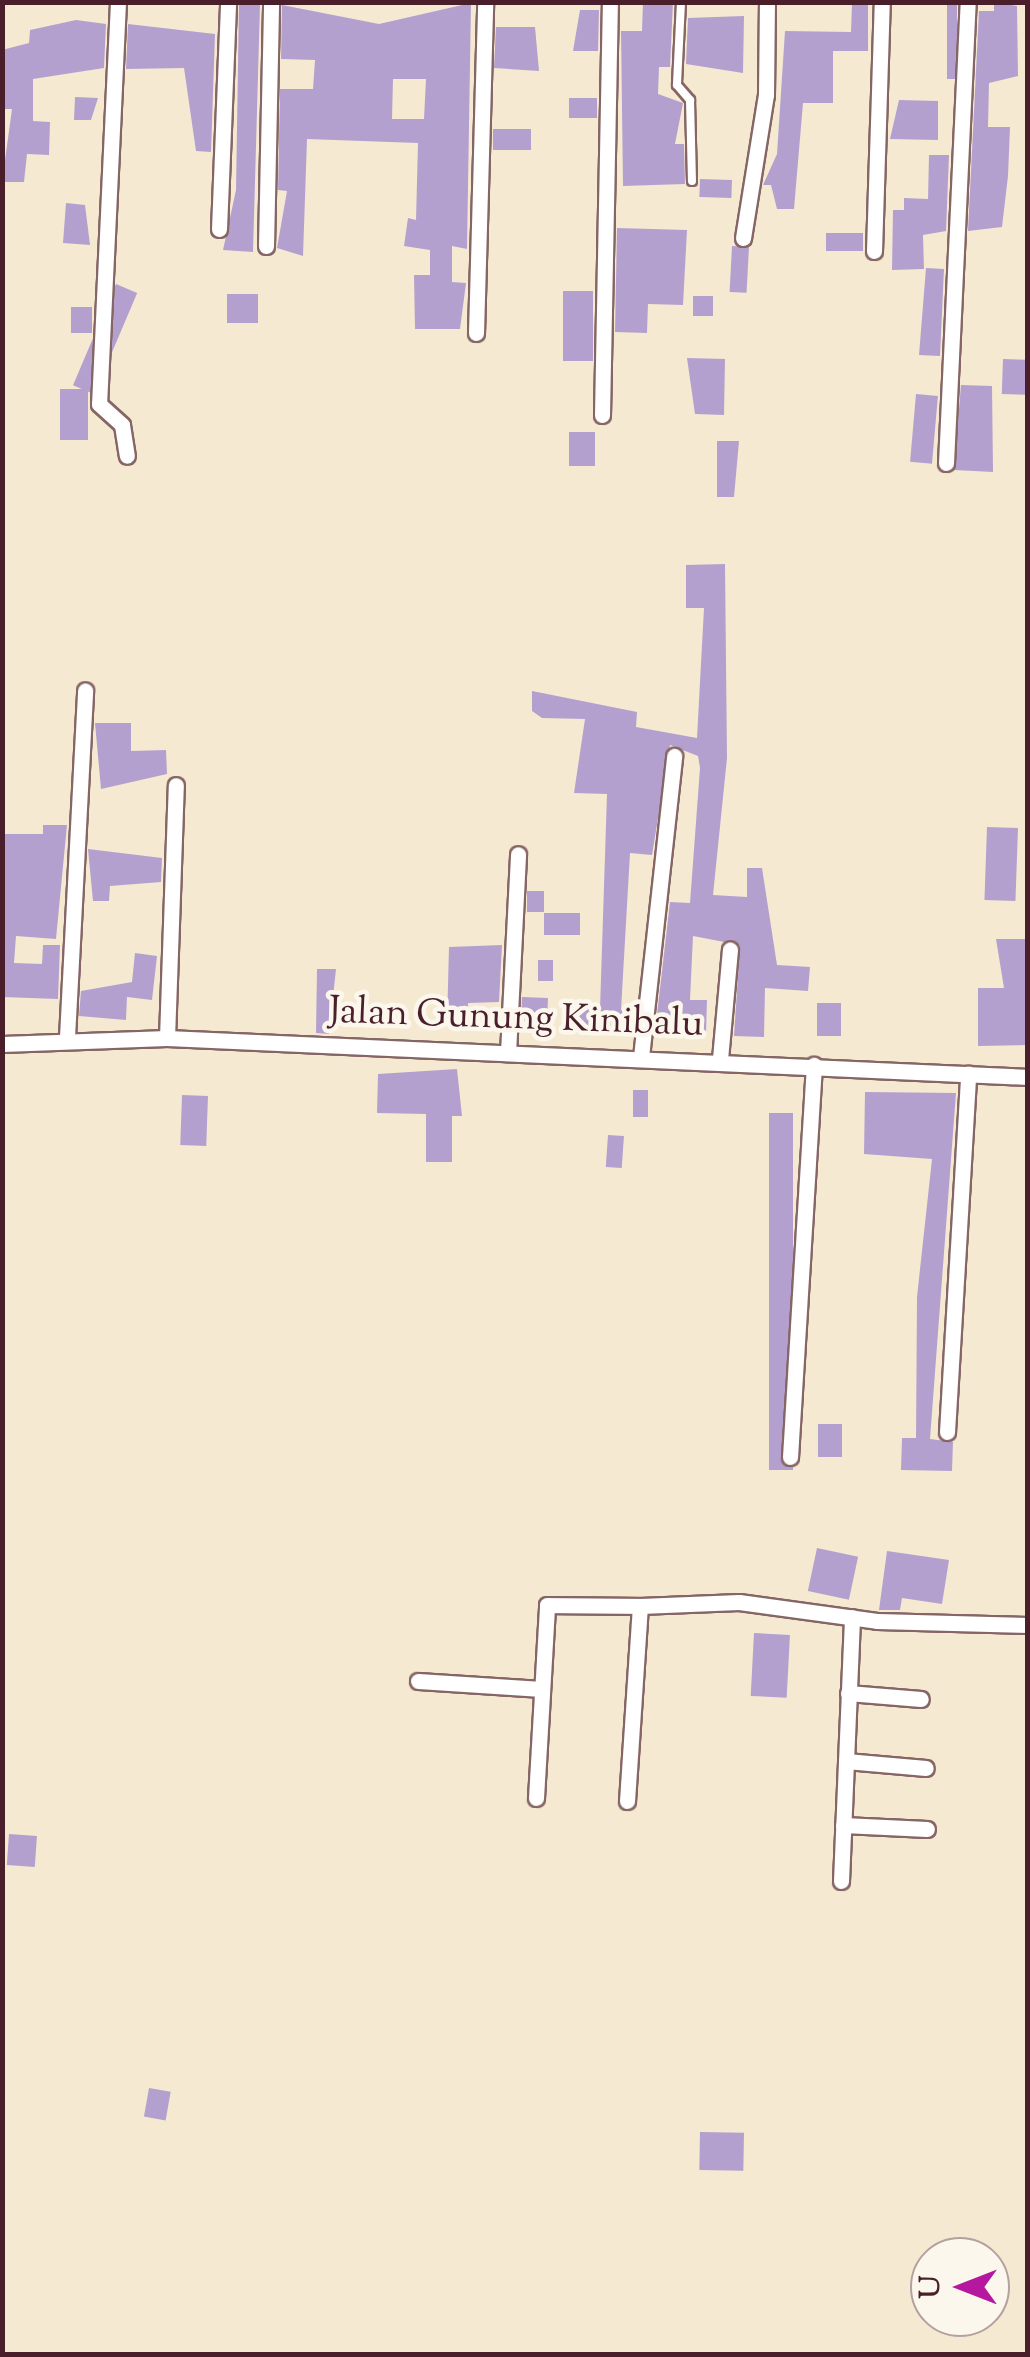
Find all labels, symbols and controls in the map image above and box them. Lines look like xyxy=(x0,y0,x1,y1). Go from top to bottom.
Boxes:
street label: Jalan Gunung Kinibalu xyxy=(328,991,704,1049)
north arrow xyxy=(910,2237,1010,2337)
text: U xyxy=(912,2276,952,2298)

